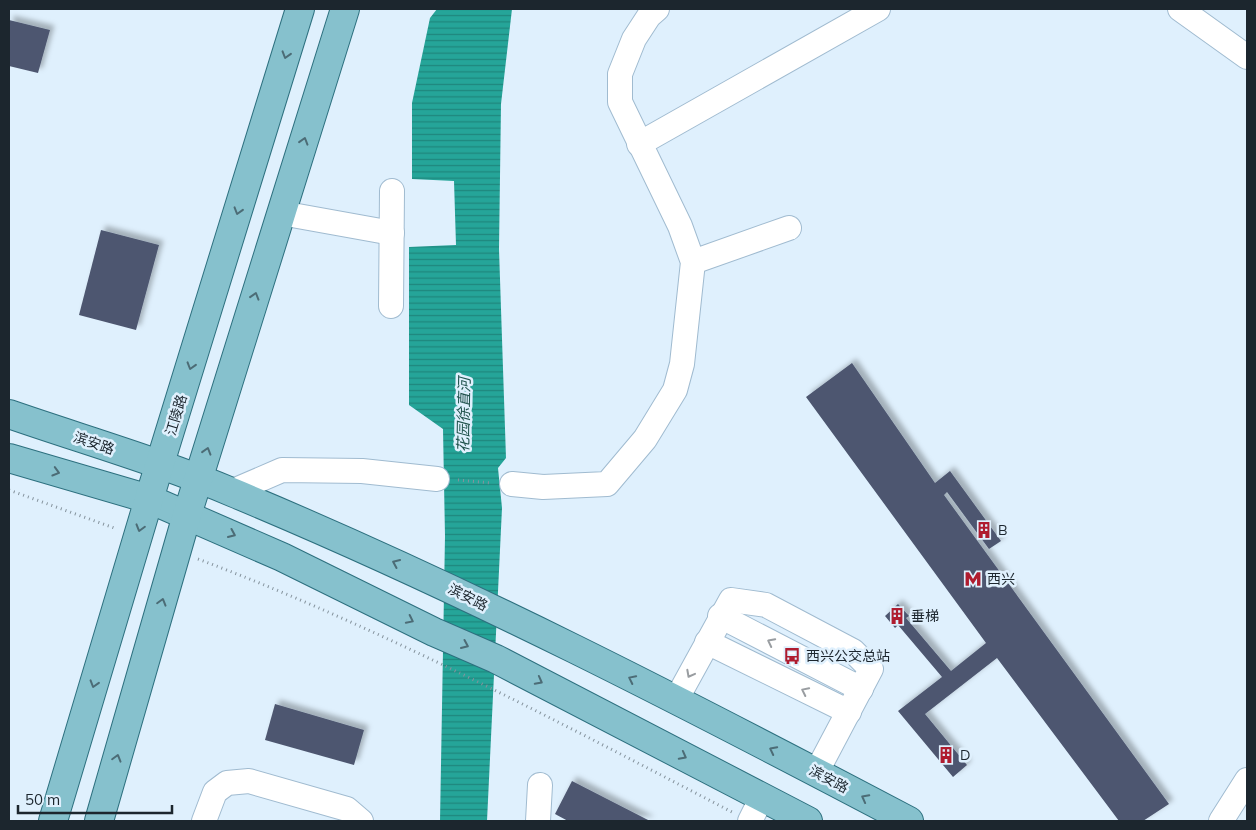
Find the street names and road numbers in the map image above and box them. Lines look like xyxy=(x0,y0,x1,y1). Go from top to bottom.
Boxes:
street label: 江陵路 xyxy=(161,392,191,438)
street label: 滨安路 xyxy=(71,428,117,458)
street label: 滨安路 xyxy=(445,579,491,615)
street label: 滨安路 xyxy=(806,761,852,797)

